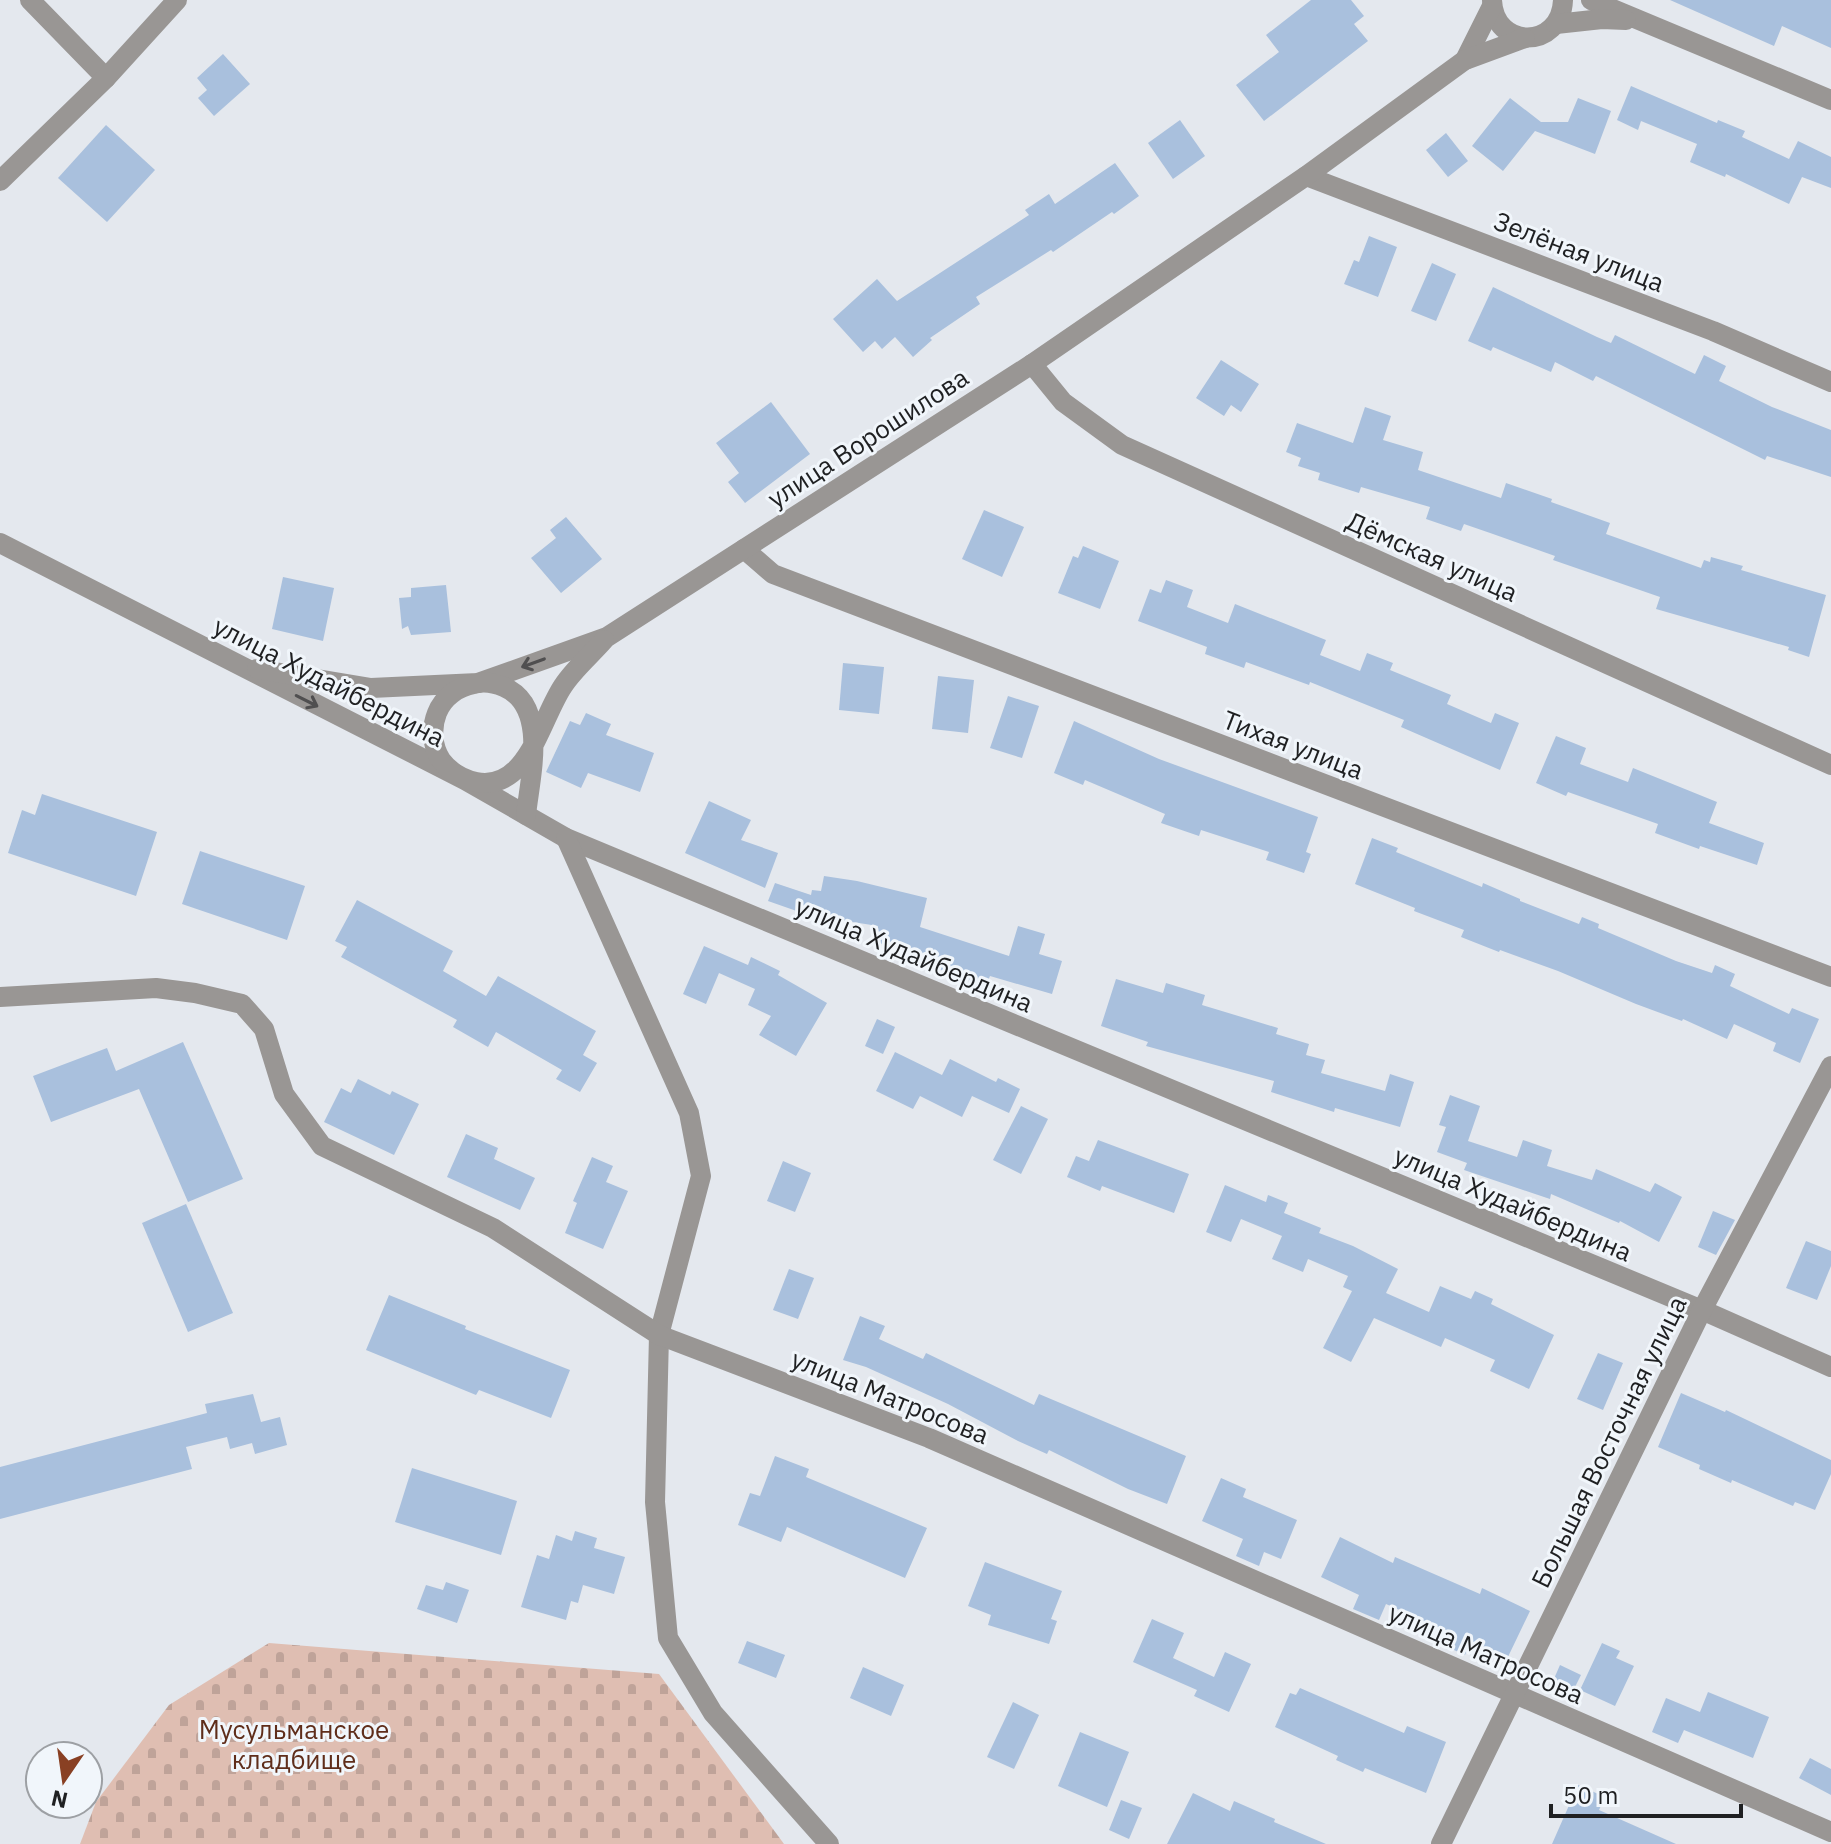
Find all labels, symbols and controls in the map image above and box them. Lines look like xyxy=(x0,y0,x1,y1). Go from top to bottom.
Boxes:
street label: Зелёная улица xyxy=(1489,203,1670,299)
street label: улица Ворошилова xyxy=(761,359,974,515)
street label: Дёмская улица xyxy=(1341,503,1524,609)
street label: улица Худайбердина xyxy=(208,608,451,754)
one-way arrow xyxy=(521,657,546,671)
one-way arrow xyxy=(294,693,318,709)
street label: Тихая улица xyxy=(1218,702,1369,787)
street label: улица Худайбердина xyxy=(790,889,1039,1020)
street label: улица Худайбердина xyxy=(1389,1138,1638,1269)
street label: Большая Восточная улица xyxy=(1523,1290,1694,1593)
street label: улица Матросова xyxy=(786,1341,994,1451)
street label: улица Матросова xyxy=(1383,1595,1589,1711)
park label: Мусульманское кладбище xyxy=(199,1712,389,1776)
north arrow xyxy=(24,1740,104,1820)
scale bar xyxy=(1551,1768,1741,1818)
text: 50 m xyxy=(1563,1779,1618,1811)
text: N xyxy=(48,1784,70,1816)

